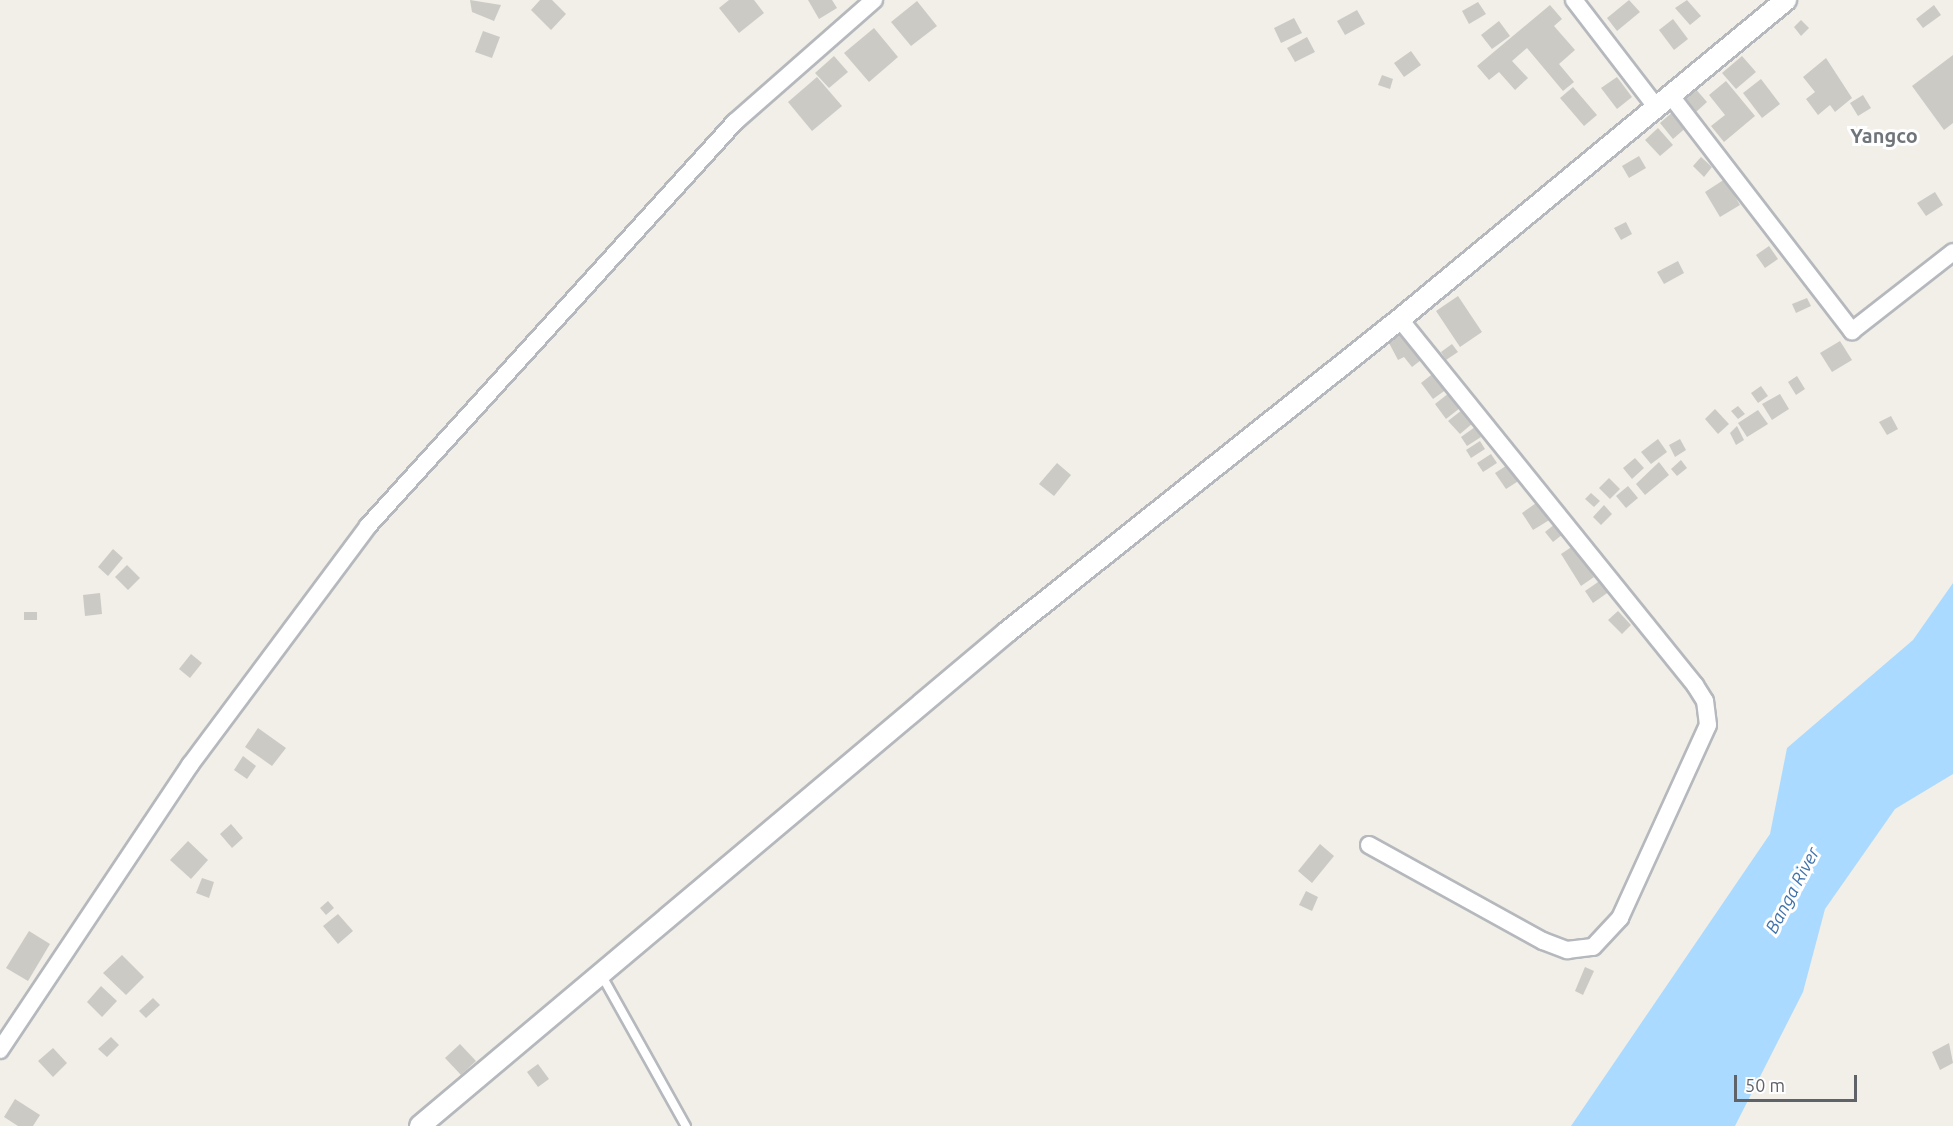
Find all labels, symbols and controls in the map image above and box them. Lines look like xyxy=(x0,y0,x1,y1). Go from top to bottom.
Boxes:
district label: Yangco xyxy=(1850,123,1918,147)
water label: Banga River xyxy=(1760,843,1824,937)
scale bar xyxy=(1737,1063,1860,1101)
text: 50 m xyxy=(1745,1075,1785,1095)

